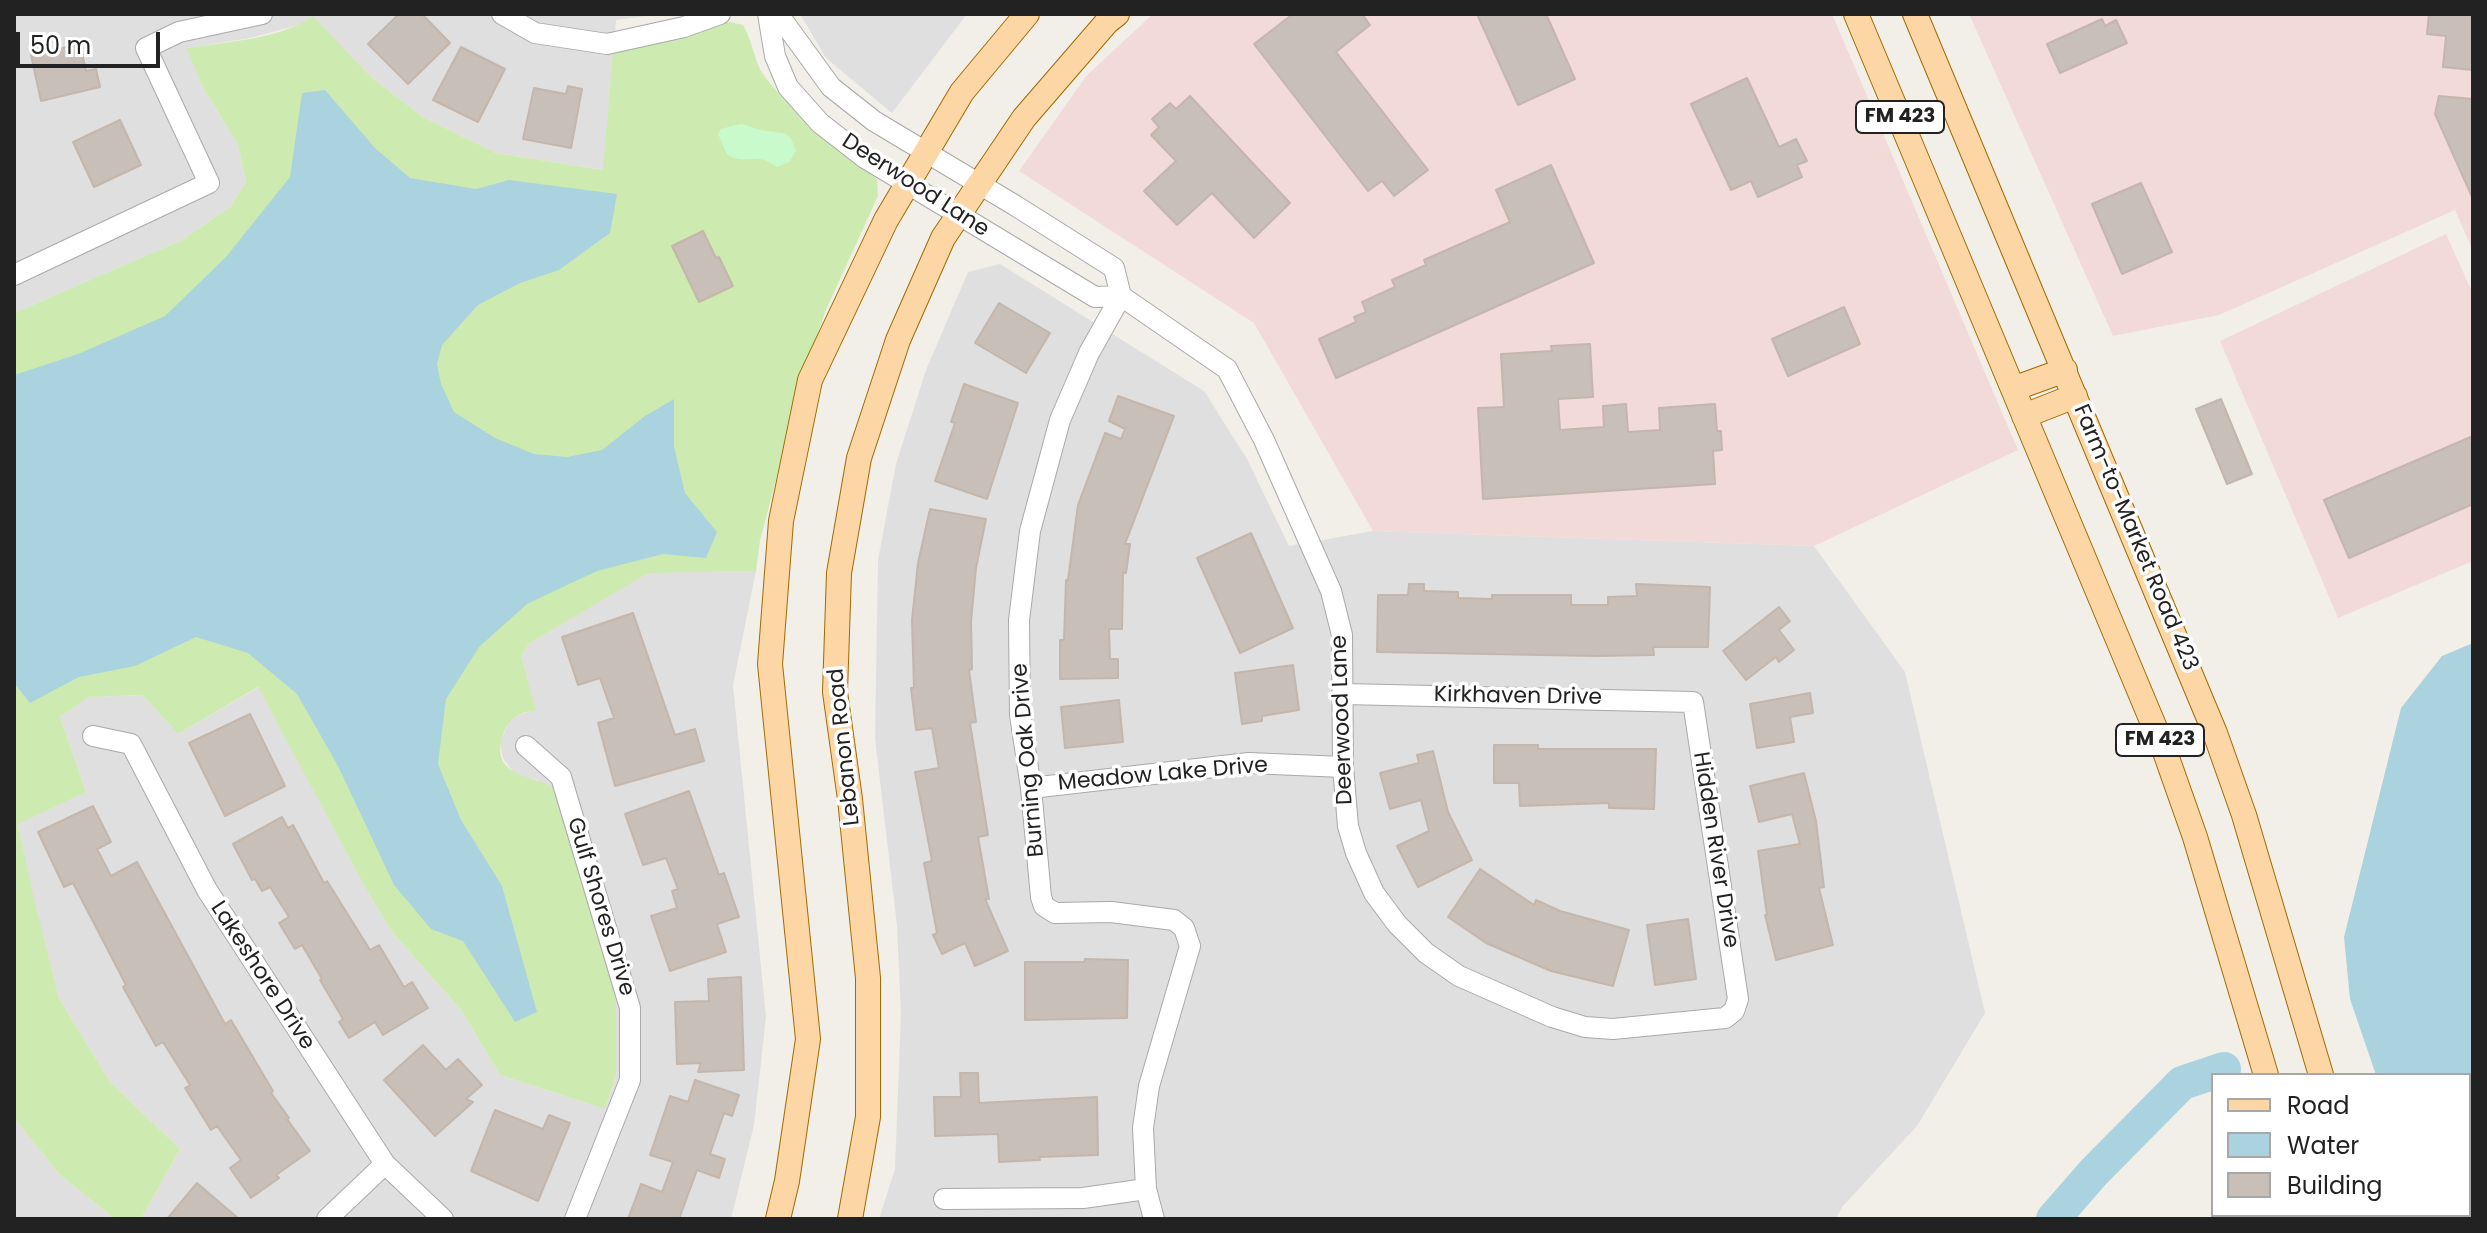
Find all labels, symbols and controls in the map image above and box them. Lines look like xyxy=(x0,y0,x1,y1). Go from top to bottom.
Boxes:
scale bar xyxy=(20,16,164,66)
text: 50 m xyxy=(30,29,91,62)
road number: FM 423 xyxy=(1856,101,1944,133)
street label: Deerwood Lane xyxy=(836,129,994,243)
street label: Farm-to-Market Road 423 xyxy=(2067,401,2203,675)
street label: Deerwood Lane xyxy=(1327,635,1359,805)
street label: Burning Oak Drive xyxy=(1007,662,1051,858)
street label: Lebanon Road xyxy=(824,667,866,827)
street label: Kirkhaven Drive xyxy=(1434,682,1602,712)
road number: FM 423 xyxy=(2116,724,2204,756)
street label: Hidden River Drive xyxy=(1686,750,1744,950)
street label: Meadow Lake Drive xyxy=(1057,753,1269,797)
street label: Gulf Shores Drive xyxy=(560,815,640,999)
street label: Lakeshore Drive xyxy=(204,897,320,1055)
legend xyxy=(2211,1073,2471,1217)
text: Road xyxy=(2287,1089,2349,1122)
text: Water xyxy=(2287,1129,2359,1162)
text: Building xyxy=(2287,1169,2383,1202)

